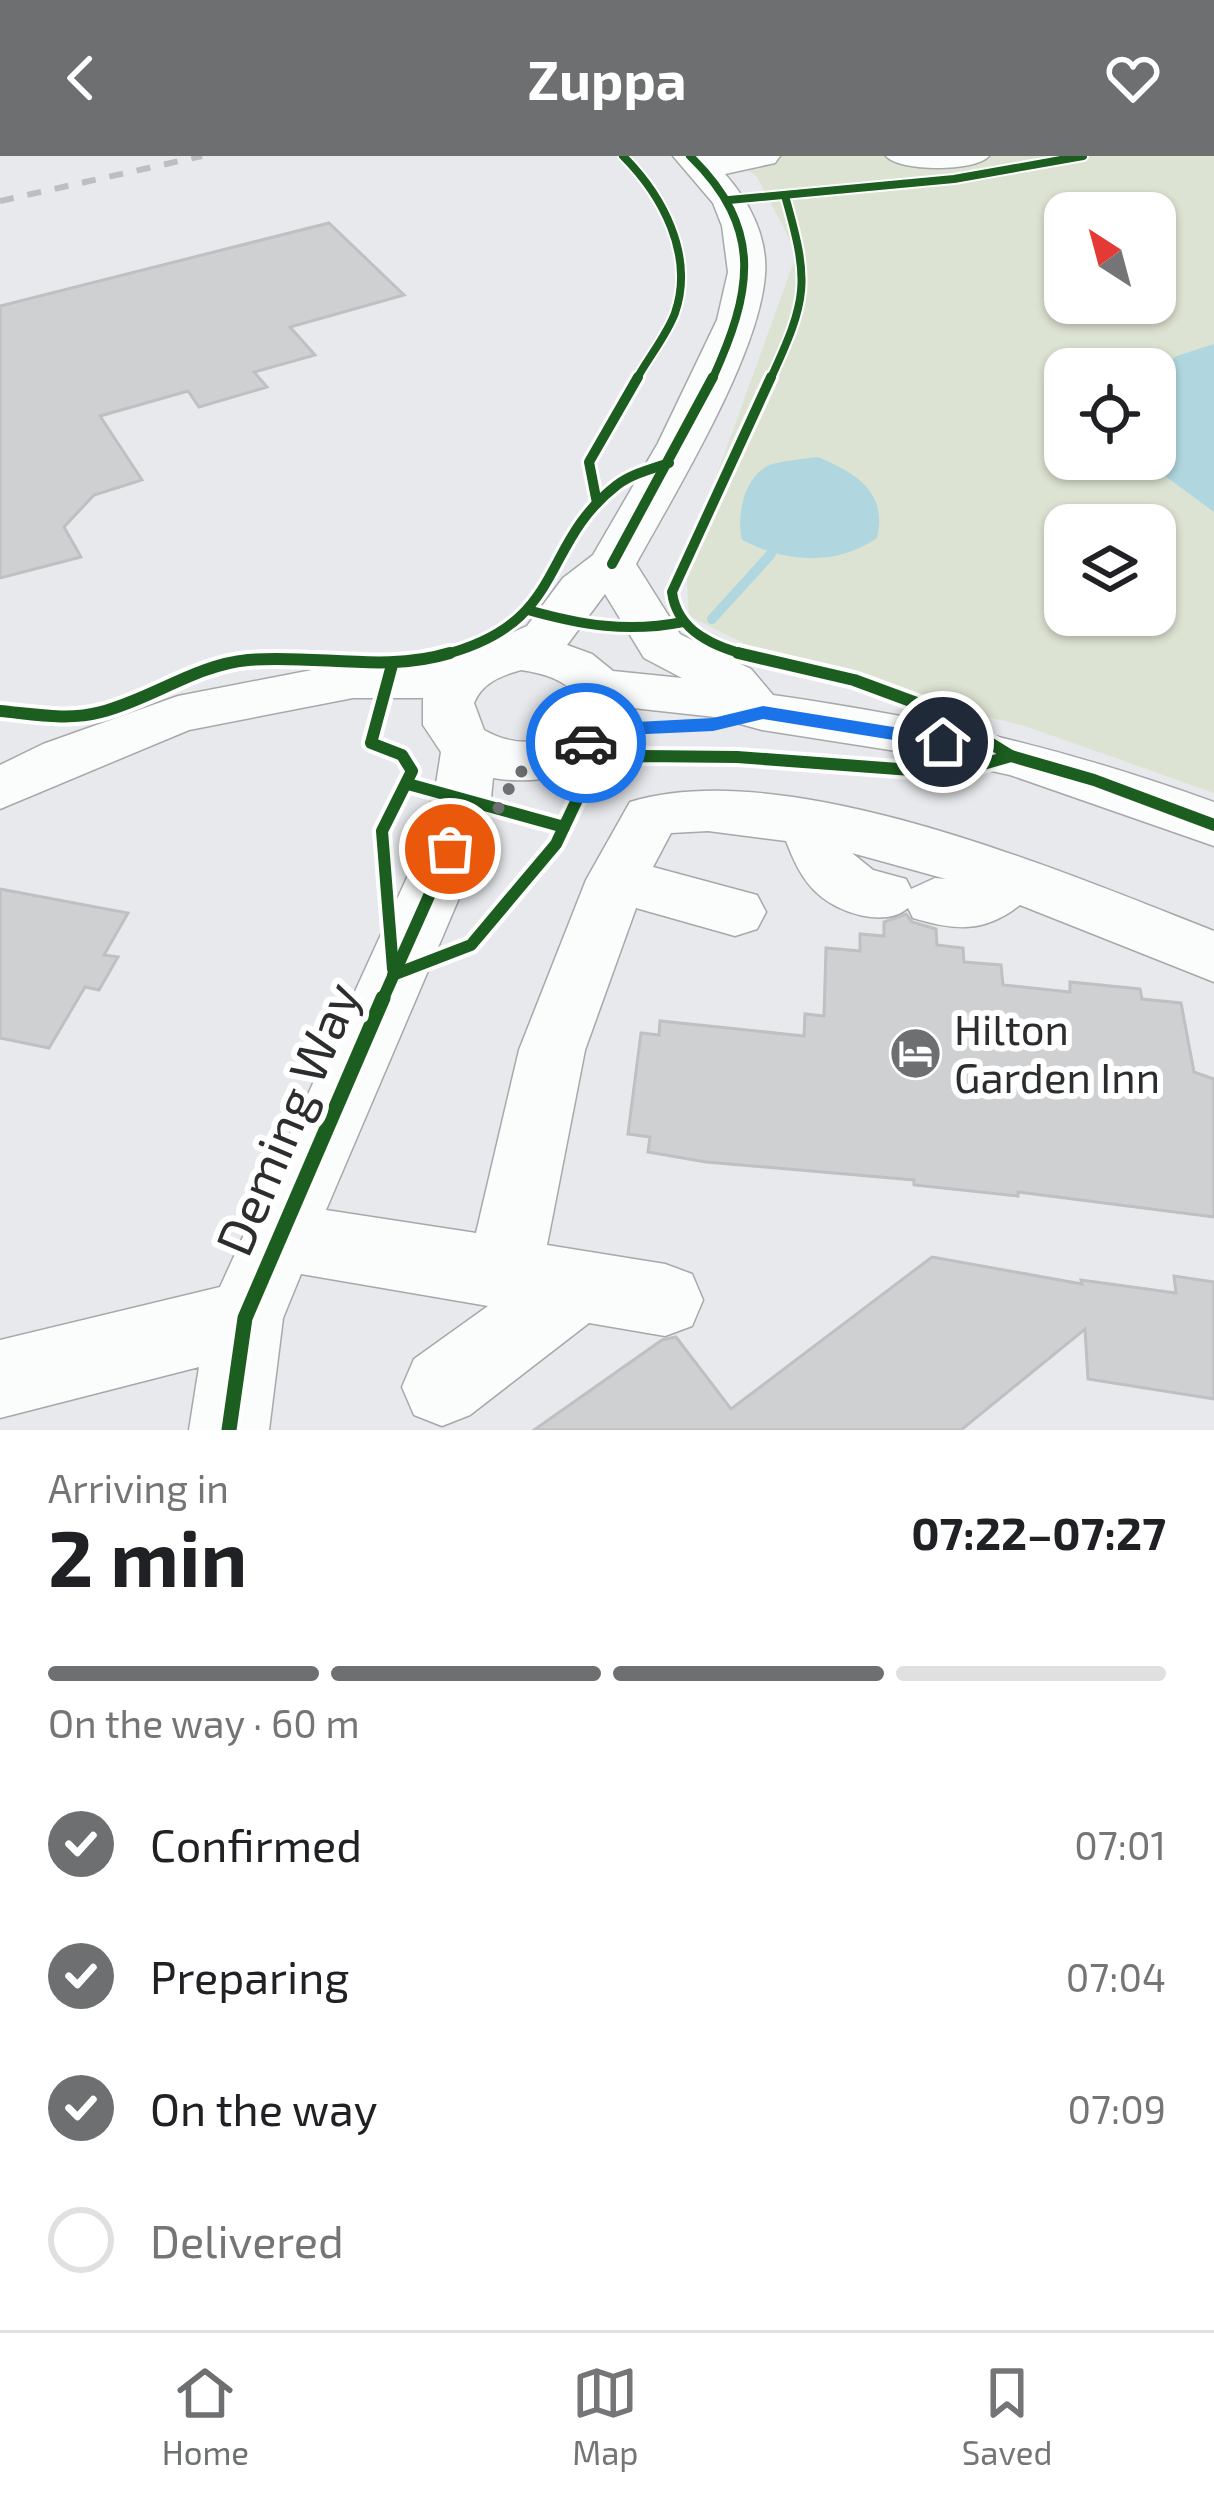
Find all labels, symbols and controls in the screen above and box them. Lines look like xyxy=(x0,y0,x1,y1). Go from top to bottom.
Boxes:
icon: back xyxy=(48,45,114,111)
icon: heart xyxy=(1100,45,1166,111)
text: Zuppa xyxy=(527,46,687,111)
north arrow xyxy=(1044,192,1176,324)
map controls xyxy=(1044,192,1176,636)
button: locate xyxy=(1044,348,1176,480)
button: layers xyxy=(1044,504,1176,636)
courier xyxy=(526,683,646,803)
pin xyxy=(892,691,994,793)
icon: home xyxy=(910,709,976,775)
icon: car xyxy=(553,710,619,776)
pin xyxy=(399,798,501,900)
icon: bag xyxy=(417,816,483,882)
street label: Deming Way xyxy=(201,973,370,1263)
place label: Hilton Garden Inn xyxy=(954,1003,1160,1101)
hotel icon: Hilton Garden Inn xyxy=(887,1026,943,1082)
text: Arriving in xyxy=(48,1464,229,1511)
text: 07:22–07:27 xyxy=(911,1505,1166,1559)
text: 2 min xyxy=(48,1509,247,1603)
text: On the way · 60 m xyxy=(48,1699,360,1746)
icon: check xyxy=(48,1811,114,1877)
text: Confirmed xyxy=(150,1817,362,1871)
text: 07:01 xyxy=(1074,1821,1166,1868)
icon: check xyxy=(48,1943,114,2009)
text: Preparing xyxy=(150,1949,349,2003)
text: 07:04 xyxy=(1066,1953,1166,2000)
icon: check xyxy=(48,2075,114,2141)
text: On the way xyxy=(150,2081,377,2135)
text: 07:09 xyxy=(1067,2085,1166,2132)
text: Delivered xyxy=(150,2213,344,2267)
tab: Home xyxy=(162,2360,249,2472)
tab: Map xyxy=(572,2360,639,2472)
tab: Saved xyxy=(962,2360,1052,2472)

